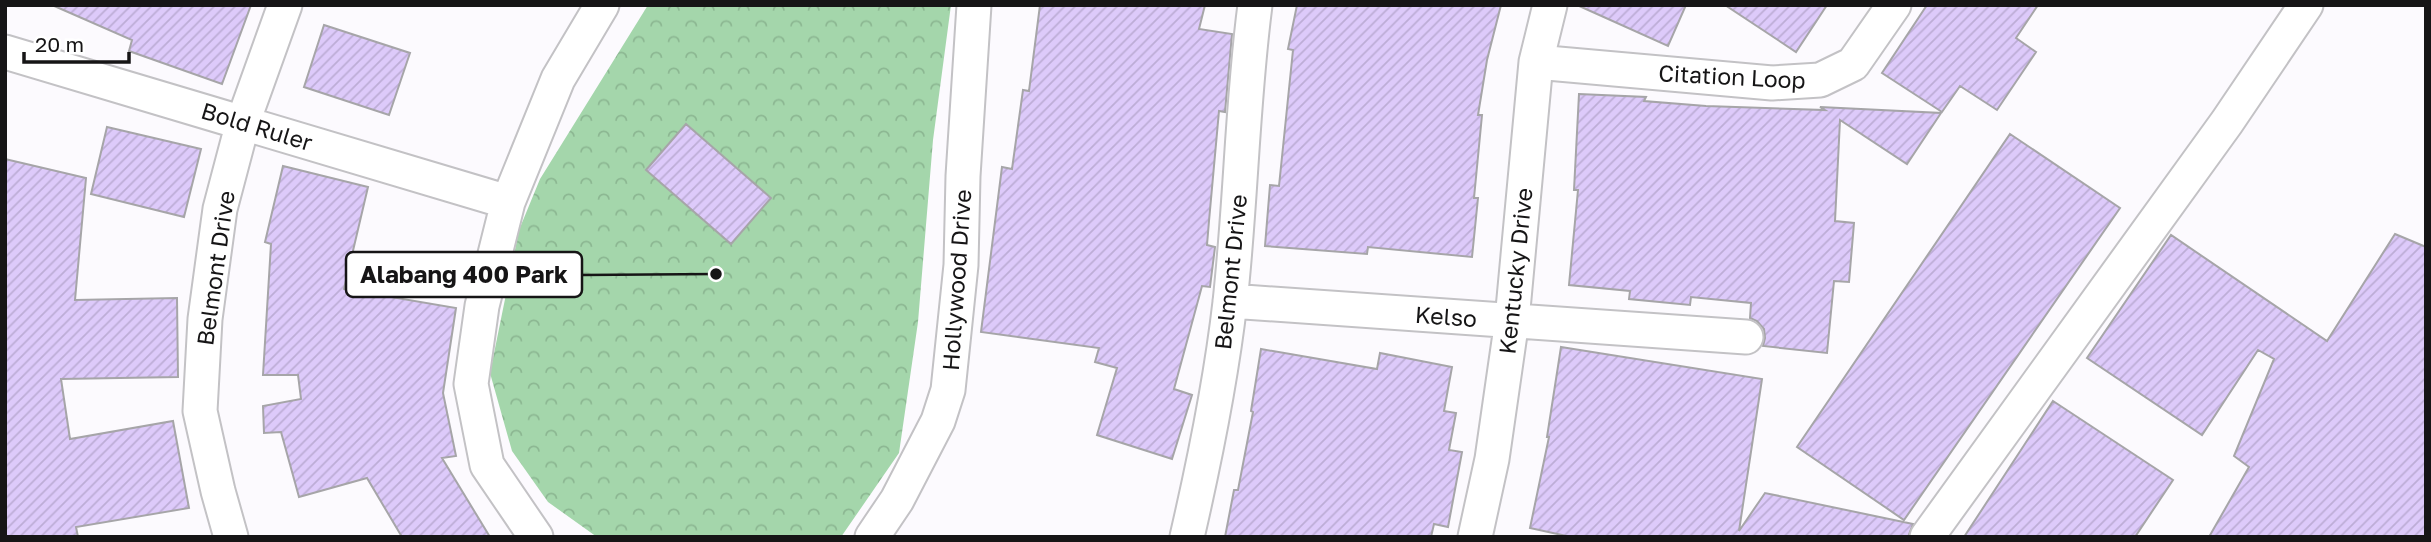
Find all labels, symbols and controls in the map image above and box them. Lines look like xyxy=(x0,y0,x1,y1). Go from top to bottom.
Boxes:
scale bar xyxy=(24,21,130,65)
text: 20 m xyxy=(35,31,84,57)
street label: Citation Loop xyxy=(1658,58,1806,94)
street label: Bold Ruler xyxy=(198,96,316,156)
street label: Kentucky Drive xyxy=(1492,186,1538,356)
street label: Hollywood Drive xyxy=(936,188,976,372)
street label: Belmont Drive xyxy=(190,189,240,347)
street label: Belmont Drive xyxy=(1208,193,1252,351)
callout: Alabang 400 Park xyxy=(346,252,582,297)
text: Alabang 400 Park xyxy=(360,259,568,288)
street label: Kelso xyxy=(1414,300,1478,332)

